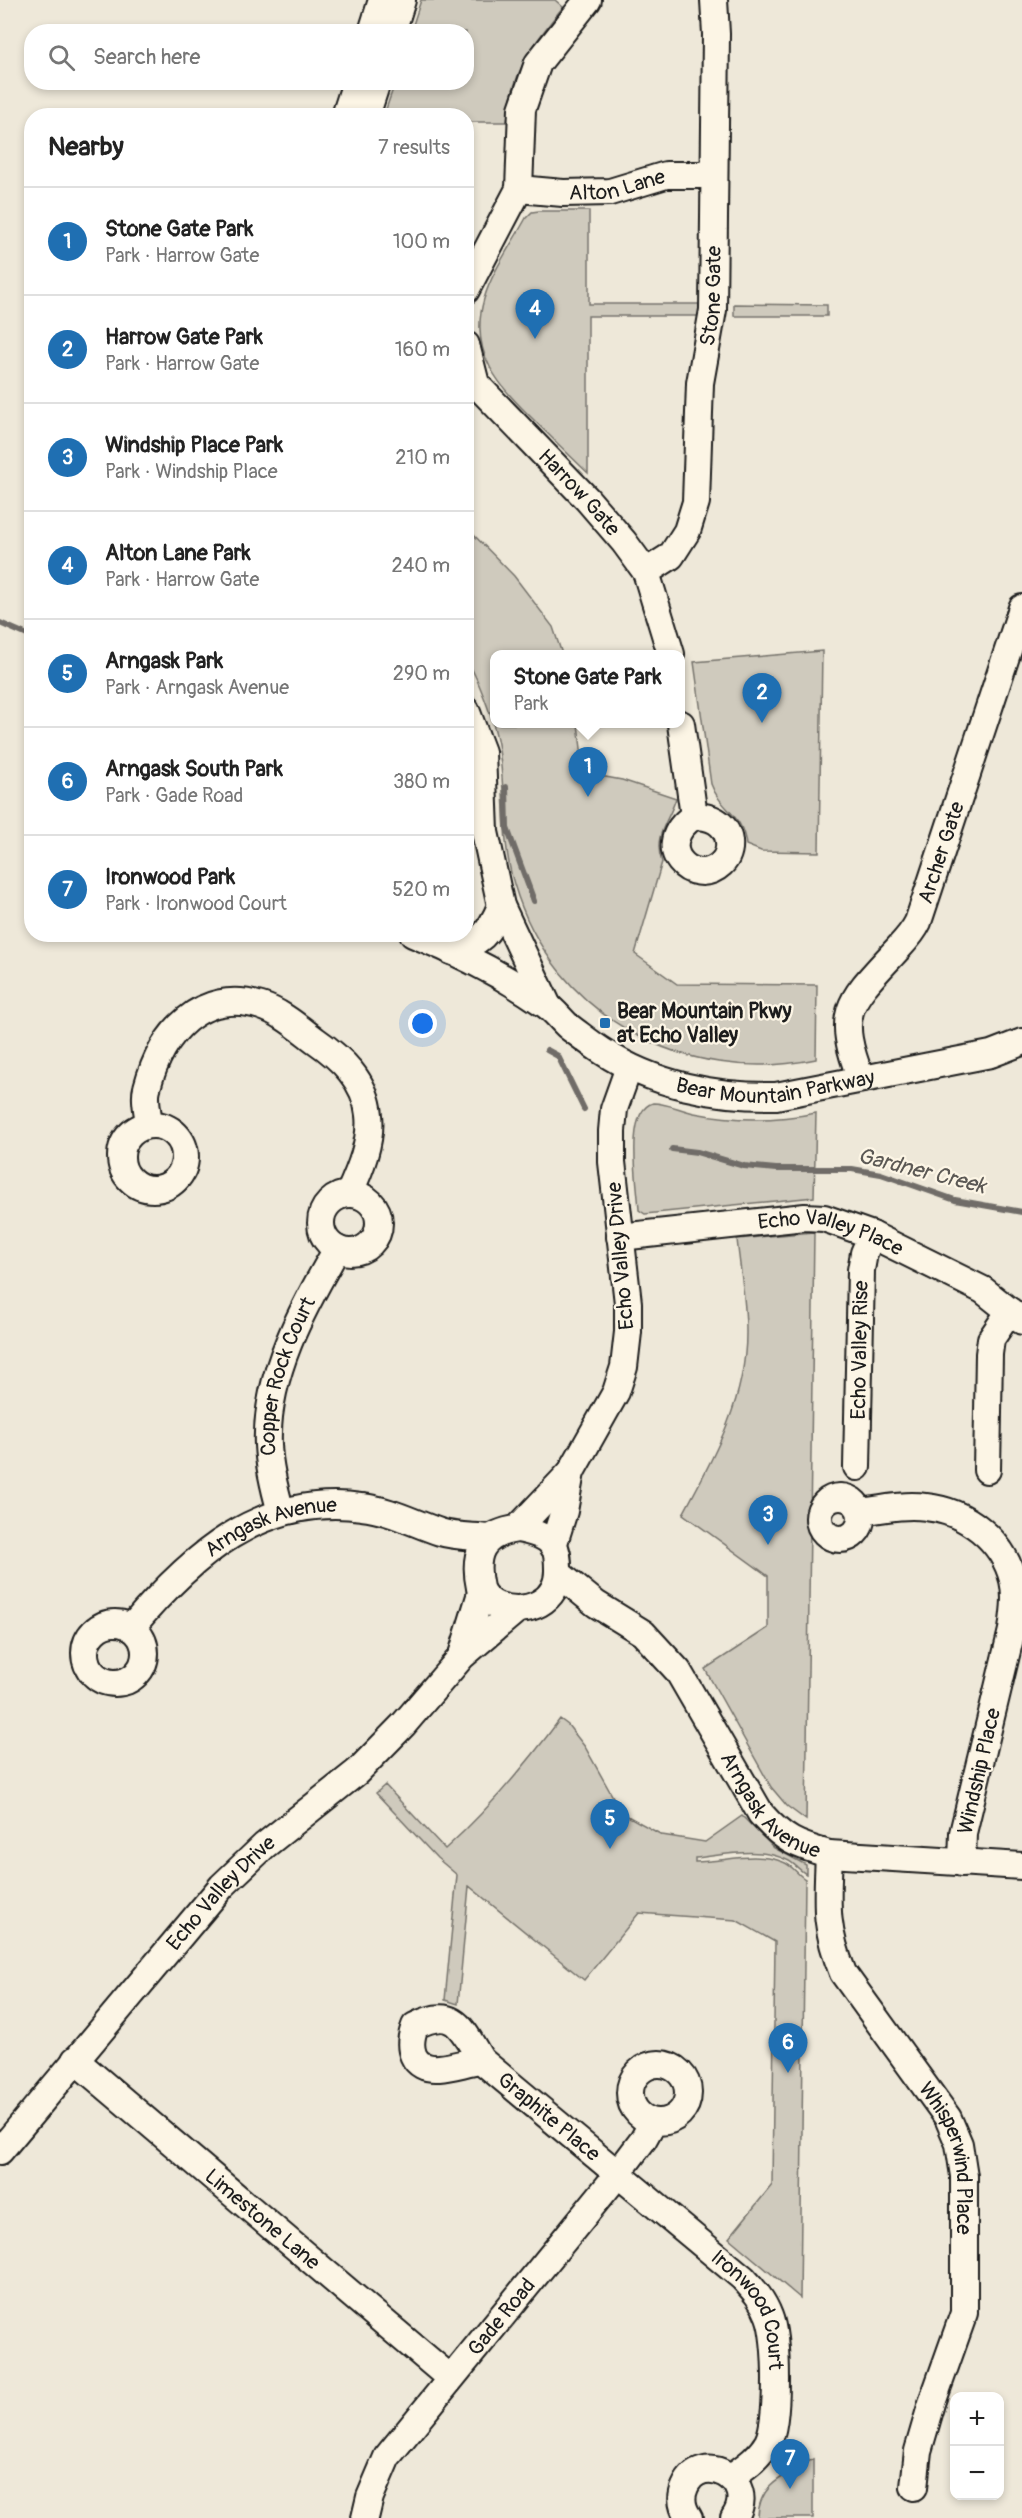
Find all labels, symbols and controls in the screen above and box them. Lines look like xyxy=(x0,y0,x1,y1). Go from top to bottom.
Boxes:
search box xyxy=(24,24,474,90)
icon: search xyxy=(45,41,78,74)
text: Search here xyxy=(93,43,200,71)
text: Nearby xyxy=(48,131,124,163)
text: 7 results xyxy=(378,135,450,160)
street label: Alton Lane xyxy=(569,163,669,207)
text: Stone Gate Park xyxy=(105,215,254,243)
text: 1 xyxy=(64,229,71,254)
text: 100 m xyxy=(393,229,450,254)
text: Park · Harrow Gate xyxy=(105,243,259,268)
street label: Stone Gate xyxy=(694,245,728,348)
pin: 4 xyxy=(516,290,554,339)
text: Harrow Gate Park xyxy=(105,323,263,351)
text: 2 xyxy=(62,337,73,362)
text: 160 m xyxy=(395,337,450,362)
text: Park · Harrow Gate xyxy=(105,351,259,376)
text: Windship Place Park xyxy=(105,431,283,459)
street label: Harrow Gate xyxy=(532,443,626,542)
text: 3 xyxy=(62,445,73,470)
text: 210 m xyxy=(395,445,450,470)
text: Park · Windship Place xyxy=(105,459,278,484)
text: Alton Lane Park xyxy=(105,539,251,567)
text: 4 xyxy=(62,553,73,578)
text: 240 m xyxy=(391,553,450,578)
text: Park · Harrow Gate xyxy=(105,567,259,592)
text: Arngask Park xyxy=(105,647,223,675)
popup xyxy=(490,650,685,728)
text: 5 xyxy=(62,661,73,686)
text: 290 m xyxy=(393,661,450,686)
text: Stone Gate Park xyxy=(513,663,662,691)
pin: 2 xyxy=(742,674,782,723)
text: Park · Arngask Avenue xyxy=(105,675,289,700)
text: Park xyxy=(513,691,548,716)
pin: 1 xyxy=(568,748,608,797)
text: Arngask South Park xyxy=(105,755,283,783)
text: 6 xyxy=(62,769,73,794)
text: 380 m xyxy=(393,769,450,794)
text: Park · Gade Road xyxy=(105,783,243,808)
street label: Archer Gate xyxy=(912,797,971,907)
text: Ironwood Park xyxy=(105,863,235,891)
text: 7 xyxy=(62,877,73,902)
text: 520 m xyxy=(392,877,450,902)
text: Park · Ironwood Court xyxy=(105,891,287,916)
place label: Bear Mountain Pkwy at Echo Valley xyxy=(617,998,791,1049)
your location xyxy=(408,1009,437,1038)
marker: Bear Mountain Pkwy at Echo Valley xyxy=(598,1016,612,1030)
street label: Bear Mountain Parkway xyxy=(673,1064,877,1110)
water label: Gardner Creek xyxy=(855,1142,990,1201)
street label: Echo Valley Drive xyxy=(601,1180,640,1331)
street label: Echo Valley Place xyxy=(756,1204,908,1263)
street label: Echo Valley Rise xyxy=(845,1280,875,1420)
street label: Copper Rock Court xyxy=(255,1292,322,1457)
street label: Arngask Avenue xyxy=(199,1492,338,1563)
pin: 3 xyxy=(748,1496,788,1545)
street label: Windship Place xyxy=(952,1705,1007,1837)
street label: Arngask Avenue xyxy=(714,1747,824,1865)
pin: 5 xyxy=(590,1800,630,1849)
street label: Echo Valley Drive xyxy=(161,1829,281,1956)
pin: 6 xyxy=(768,2024,808,2073)
street label: Graphite Place xyxy=(492,2066,606,2168)
street label: Whisperwind Place xyxy=(912,2077,977,2235)
street label: Limestone Lane xyxy=(199,2163,326,2276)
street label: Ironwood Court xyxy=(705,2244,789,2371)
street label: Gade Road xyxy=(462,2273,542,2362)
map controls xyxy=(950,2392,1004,2500)
button: + xyxy=(950,2392,1004,2446)
pin: 7 xyxy=(770,2440,810,2489)
button: − xyxy=(950,2446,1004,2500)

